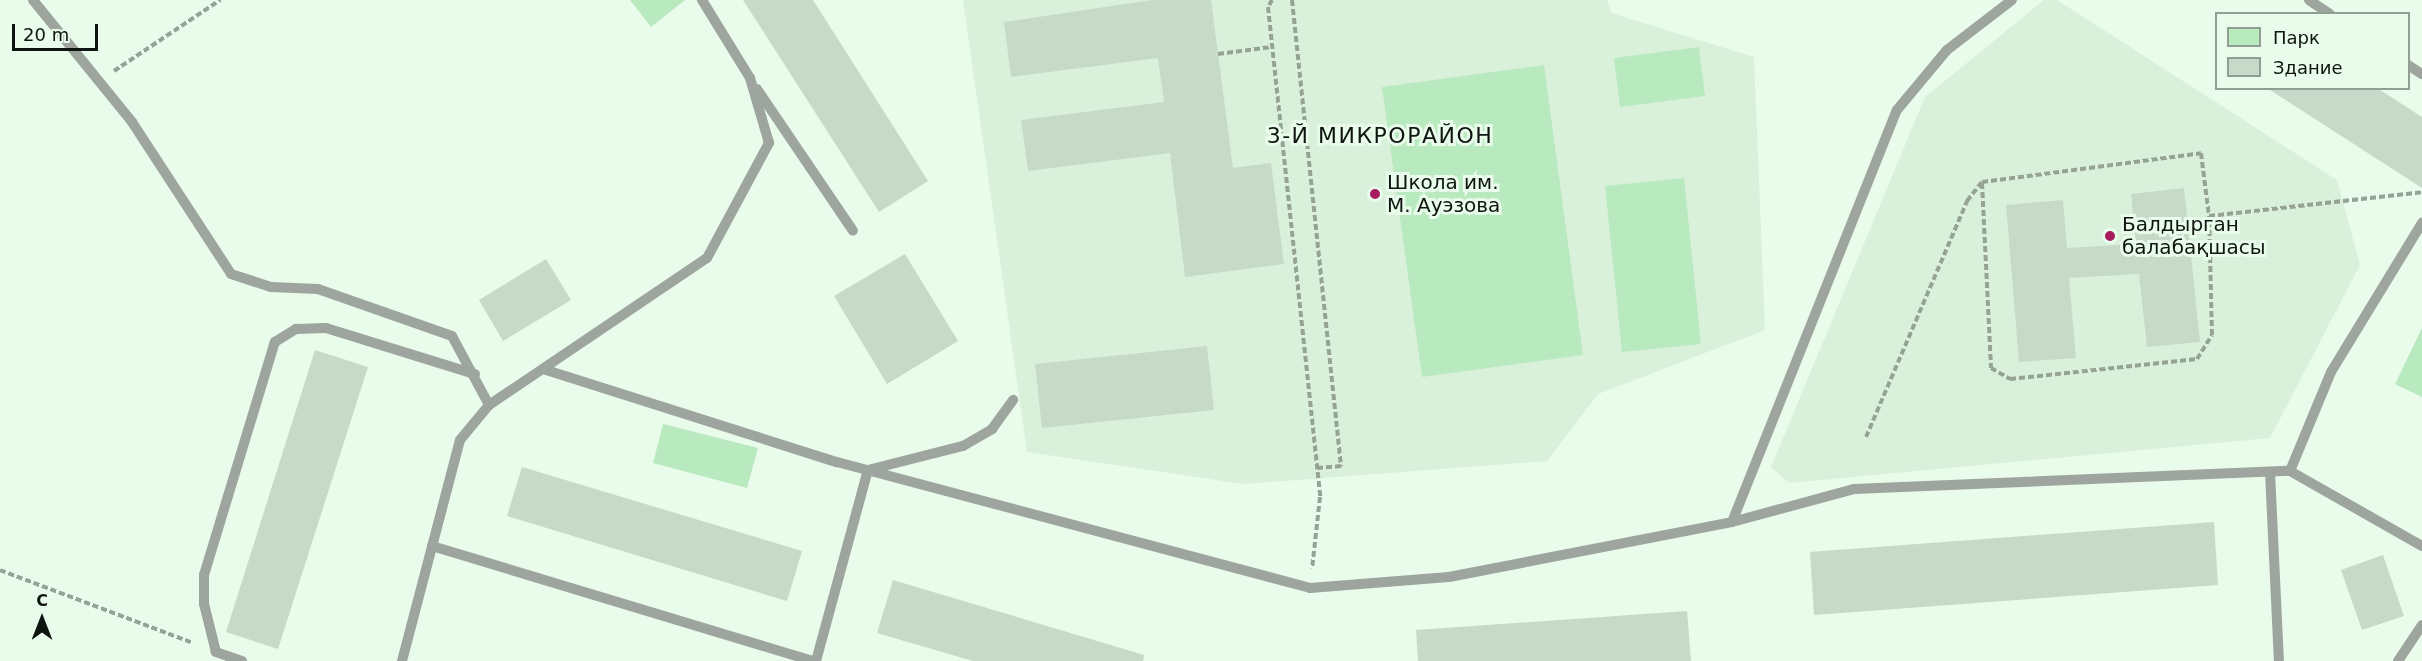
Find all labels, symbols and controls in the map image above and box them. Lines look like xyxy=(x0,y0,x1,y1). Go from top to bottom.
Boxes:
scale bar xyxy=(15,12,100,50)
legend xyxy=(2215,12,2410,90)
text: 20 m xyxy=(23,24,69,45)
text: Парк xyxy=(2273,27,2320,48)
text: Здание xyxy=(2273,57,2343,78)
district label: 3-Й МИКРОРАЙОН xyxy=(1267,123,1493,149)
place label: Школа им. М. Ауэзова xyxy=(1387,170,1500,217)
marker: Школа им. М. Ауэзова xyxy=(1368,187,1382,201)
place label: Балдырган балабақшасы xyxy=(2122,213,2266,260)
marker: Балдырган балабақшасы xyxy=(2103,229,2117,243)
north arrow xyxy=(12,589,72,649)
text: С xyxy=(36,591,48,610)

